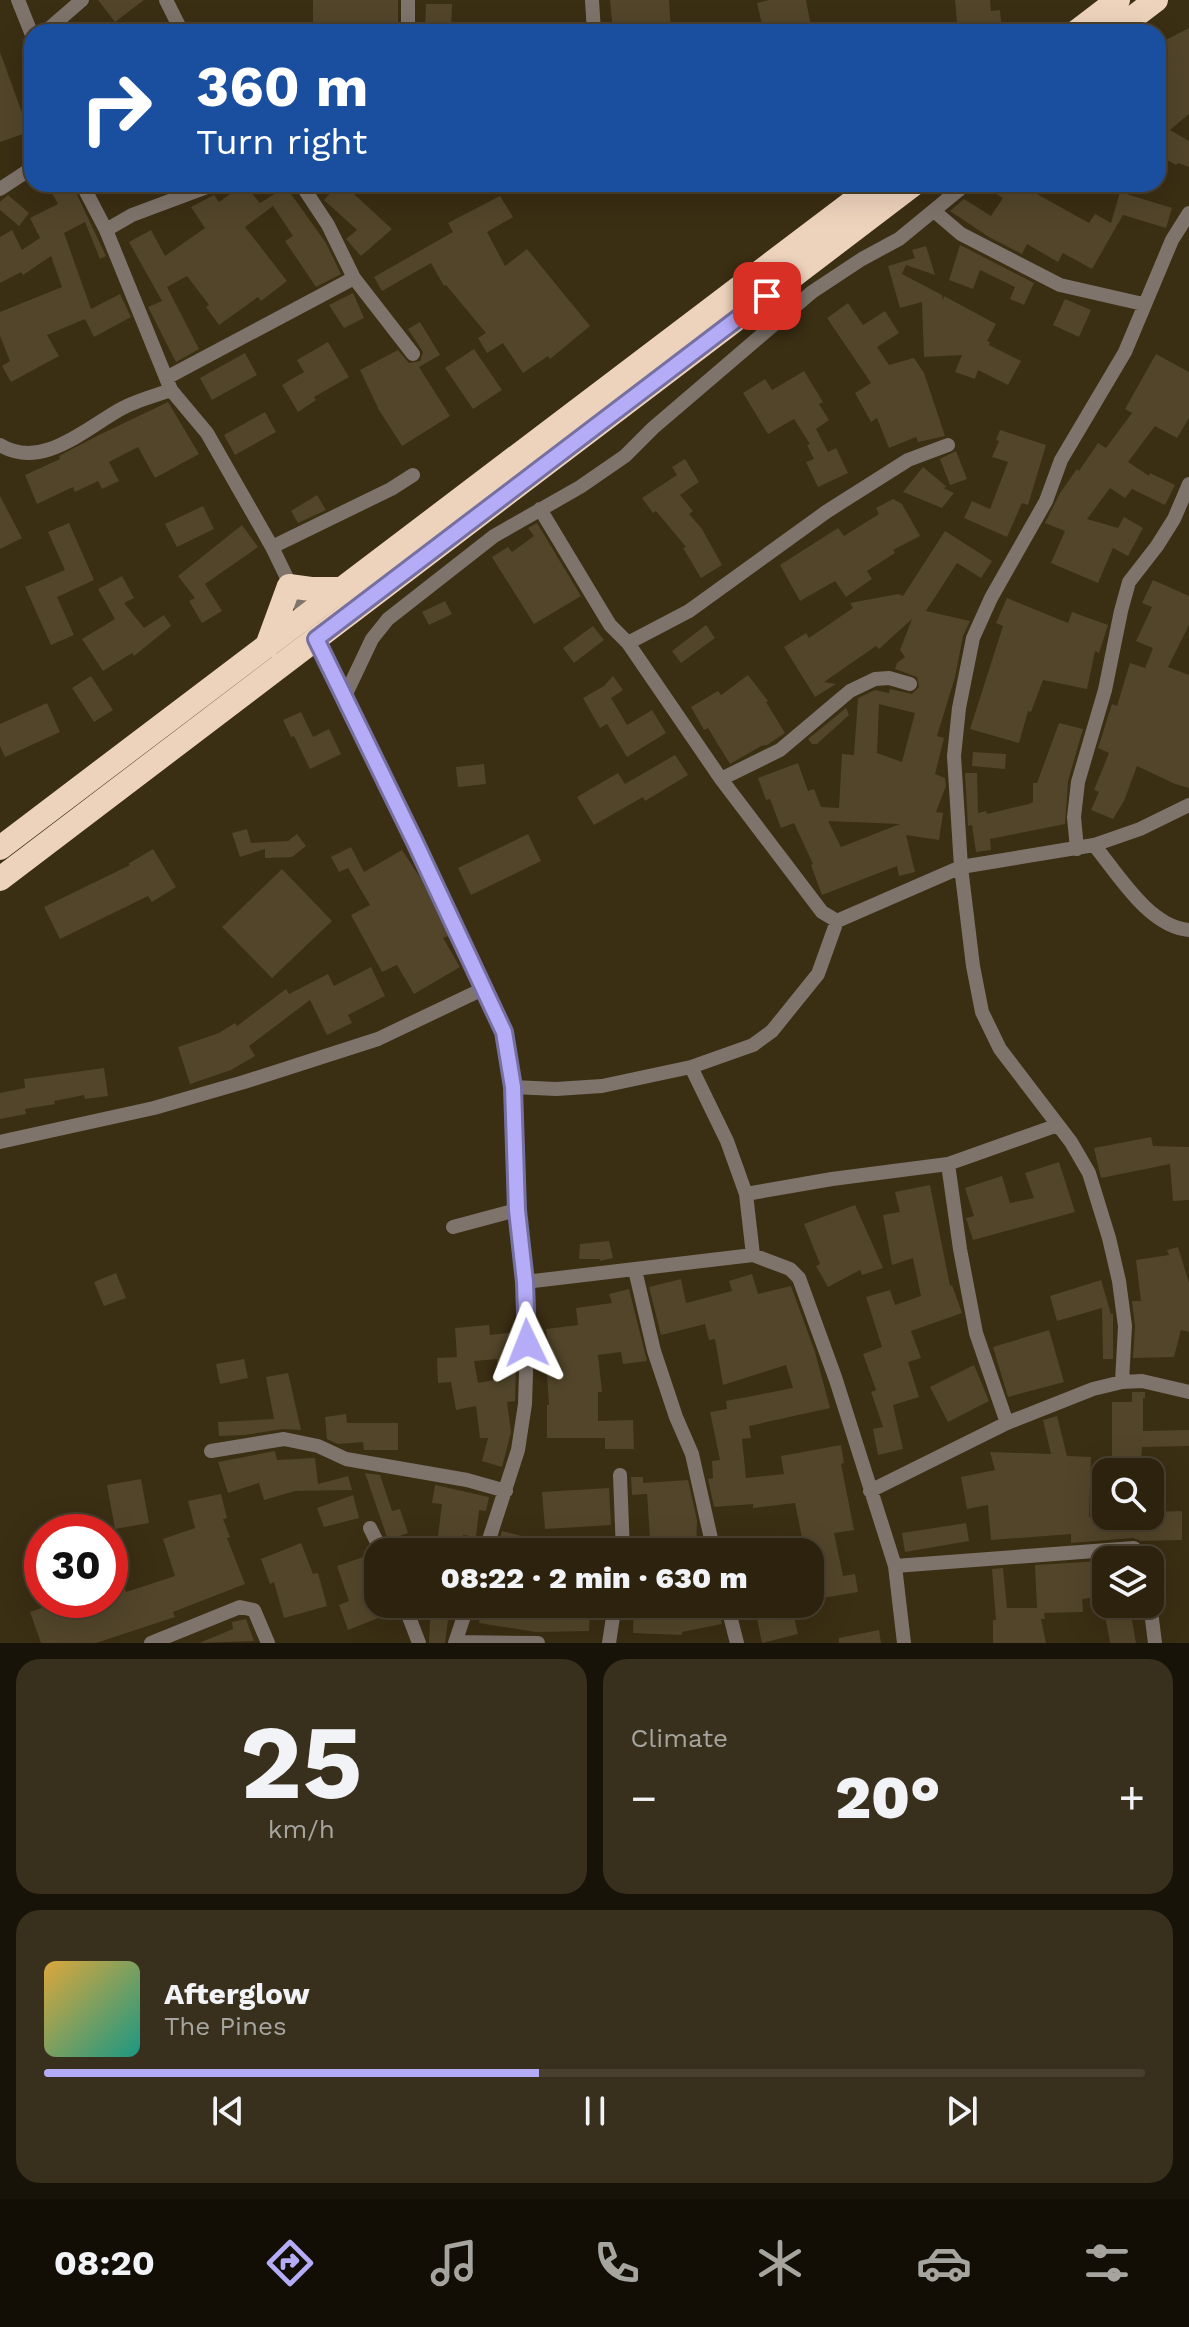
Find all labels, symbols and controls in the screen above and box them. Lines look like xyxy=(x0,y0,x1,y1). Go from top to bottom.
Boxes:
text: 360 m xyxy=(196,54,368,120)
icon: right xyxy=(64,56,168,160)
text: Turn right xyxy=(196,121,367,163)
pin xyxy=(733,262,801,330)
icon: arrive xyxy=(745,274,789,318)
position arrow xyxy=(485,1301,569,1385)
map controls xyxy=(1092,1458,1164,1618)
button: search xyxy=(1092,1458,1164,1530)
speed limit sign: 30 xyxy=(24,1514,128,1618)
button: layers xyxy=(1092,1546,1164,1618)
text: 08:22 · 2 min · 630 m xyxy=(440,1560,748,1595)
text: 25 xyxy=(240,1701,363,1823)
text: Climate xyxy=(631,1723,728,1753)
text: 20° xyxy=(835,1762,941,1833)
text: − xyxy=(631,1772,657,1824)
text: + xyxy=(1118,1772,1145,1824)
text: km/h xyxy=(268,1814,335,1844)
text: Afterglow xyxy=(164,1976,310,2011)
text: The Pines xyxy=(164,2011,287,2041)
icon: previous xyxy=(206,2089,250,2133)
icon: pause xyxy=(573,2089,617,2133)
icon: next xyxy=(940,2089,984,2133)
icon: directions xyxy=(262,2235,318,2291)
icon: music xyxy=(426,2235,482,2291)
icon: phone xyxy=(589,2235,645,2291)
icon: climate xyxy=(752,2235,808,2291)
icon: car xyxy=(916,2235,972,2291)
icon: filters xyxy=(1079,2235,1135,2291)
text: 08:20 xyxy=(54,2242,155,2284)

